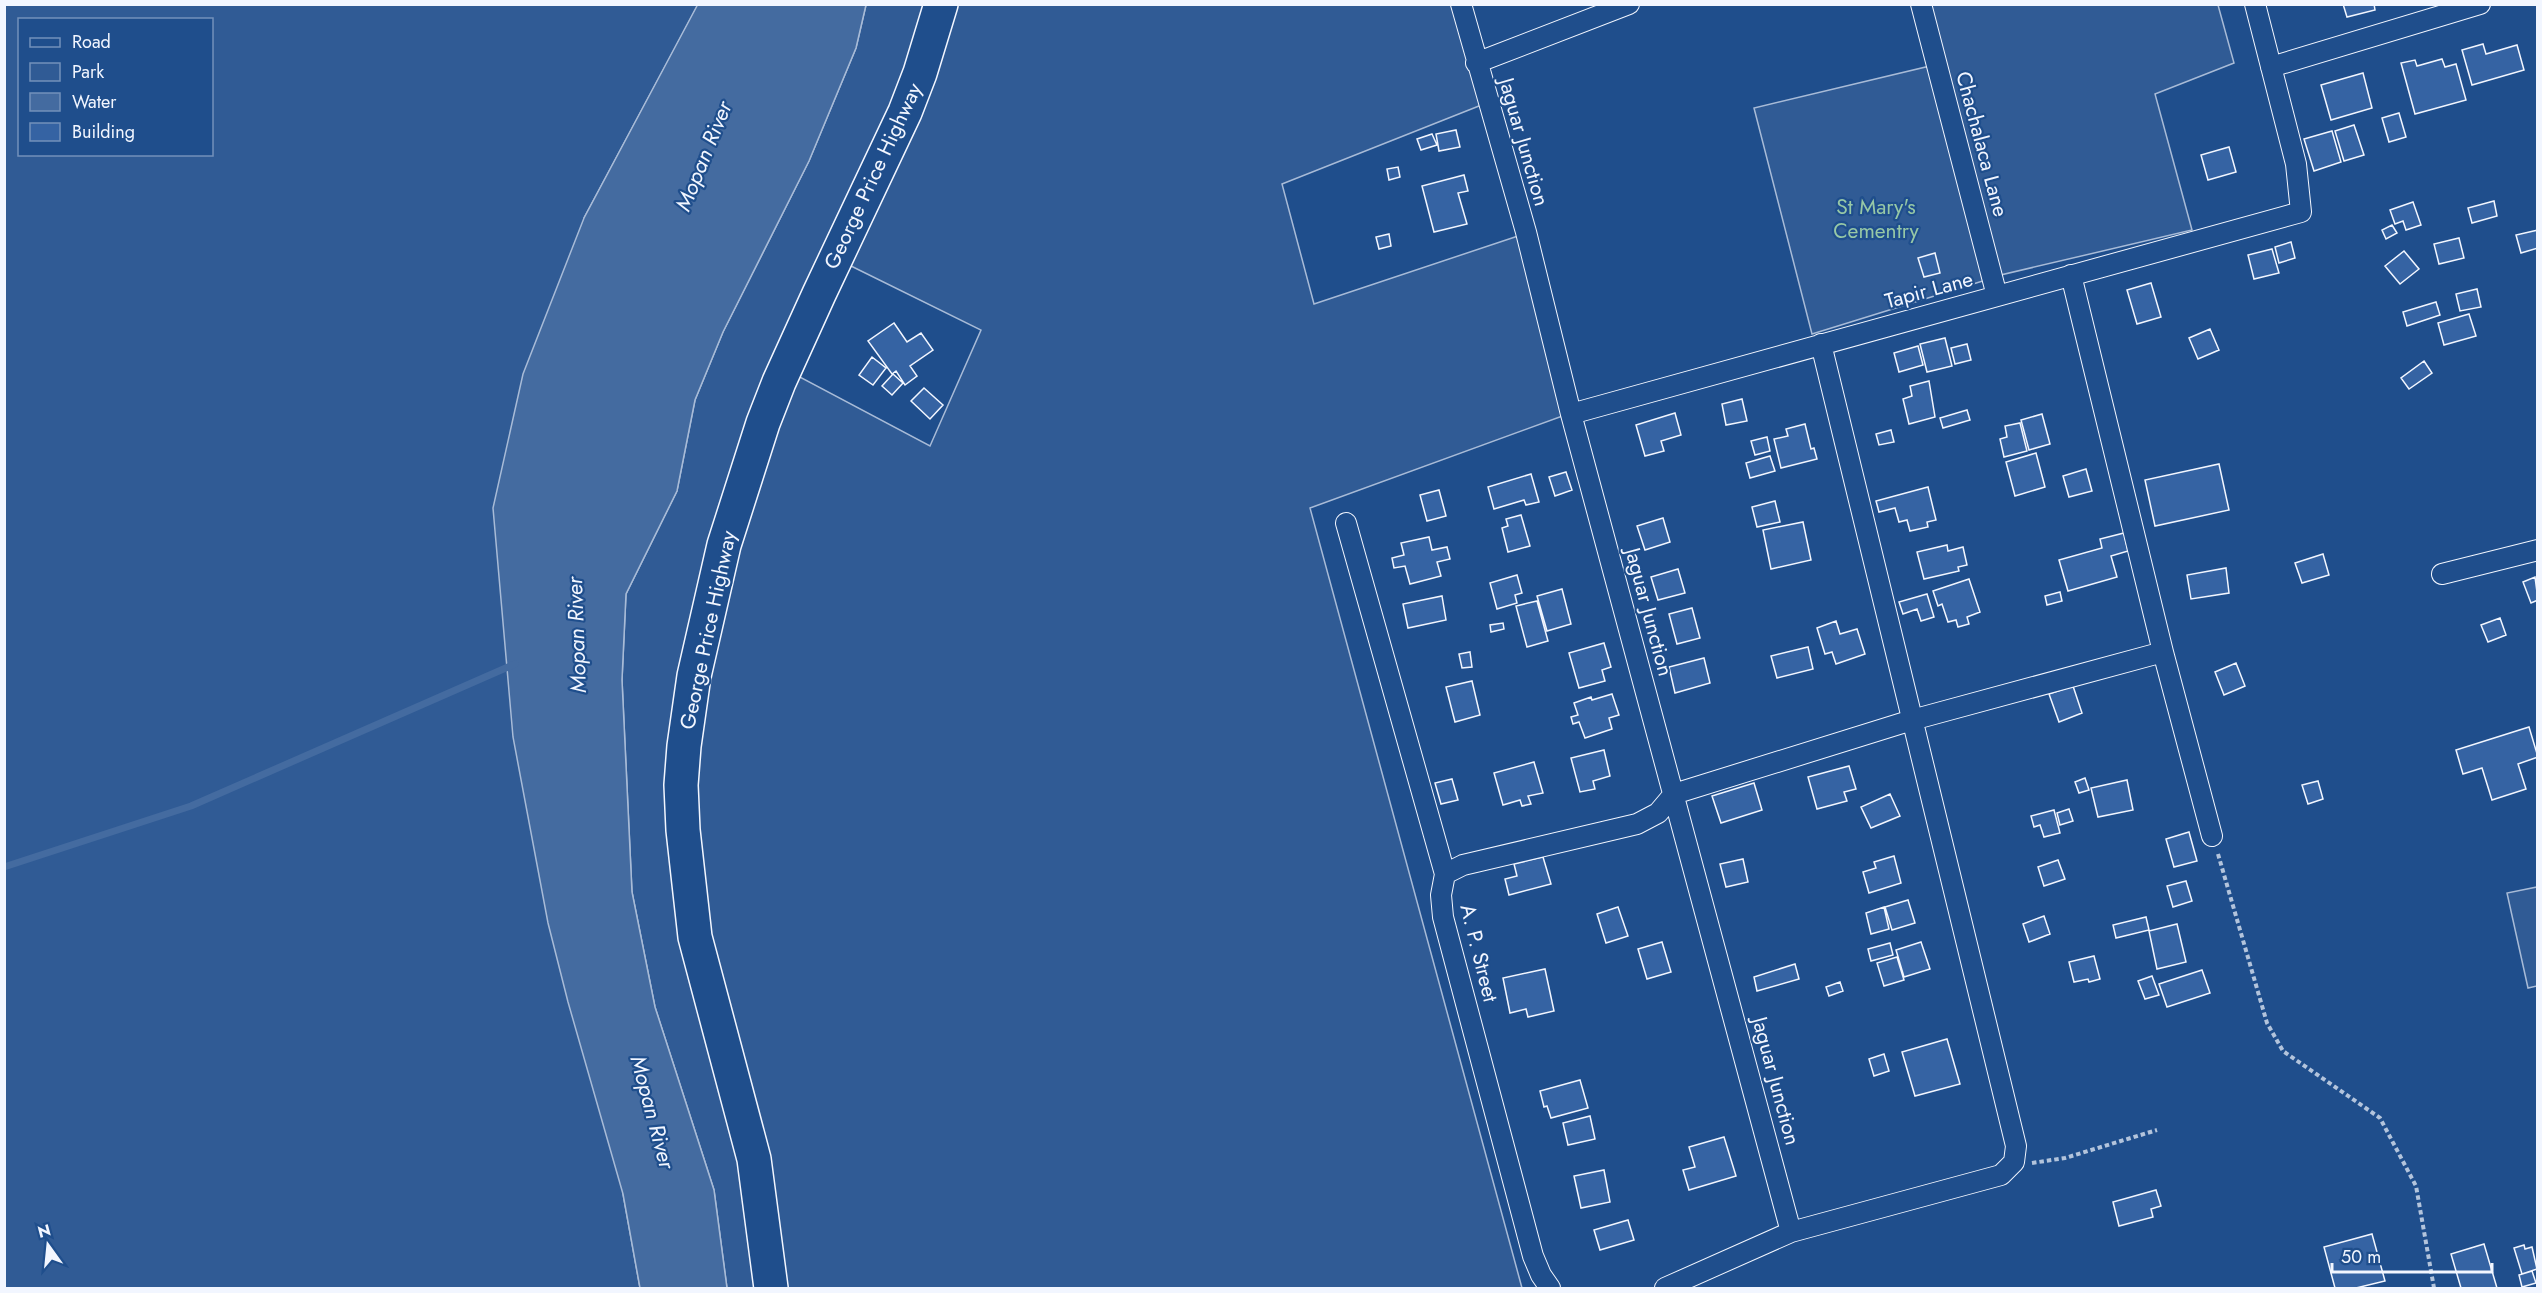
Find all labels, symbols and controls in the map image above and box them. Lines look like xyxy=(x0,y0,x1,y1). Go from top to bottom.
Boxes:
legend xyxy=(18,18,213,156)
text: Road xyxy=(72,29,111,55)
text: Park xyxy=(72,59,104,85)
street label: Chachalaca Lane xyxy=(1948,68,2016,220)
street label: Jaguar Junction xyxy=(1491,72,1557,210)
street label: George Price Highway xyxy=(817,77,930,274)
text: Water xyxy=(72,89,117,115)
water label: Mopan River xyxy=(666,95,740,216)
text: Building xyxy=(72,119,135,145)
park label: St Mary's Cementry xyxy=(1833,192,1920,246)
street label: Tapir Lane xyxy=(1882,264,1977,316)
street label: George Price Highway xyxy=(672,527,744,732)
street label: Jaguar Junction xyxy=(1617,542,1681,680)
water label: Mopan River xyxy=(558,575,594,694)
street label: A. P. Street xyxy=(1452,901,1506,1005)
street label: Jaguar Junction xyxy=(1744,1011,1808,1149)
water label: Mopan River xyxy=(623,1052,684,1174)
north arrow xyxy=(18,1215,78,1275)
text: N xyxy=(35,1218,53,1244)
scale bar xyxy=(2332,1236,2492,1274)
text: 50 m xyxy=(2341,1244,2381,1270)

